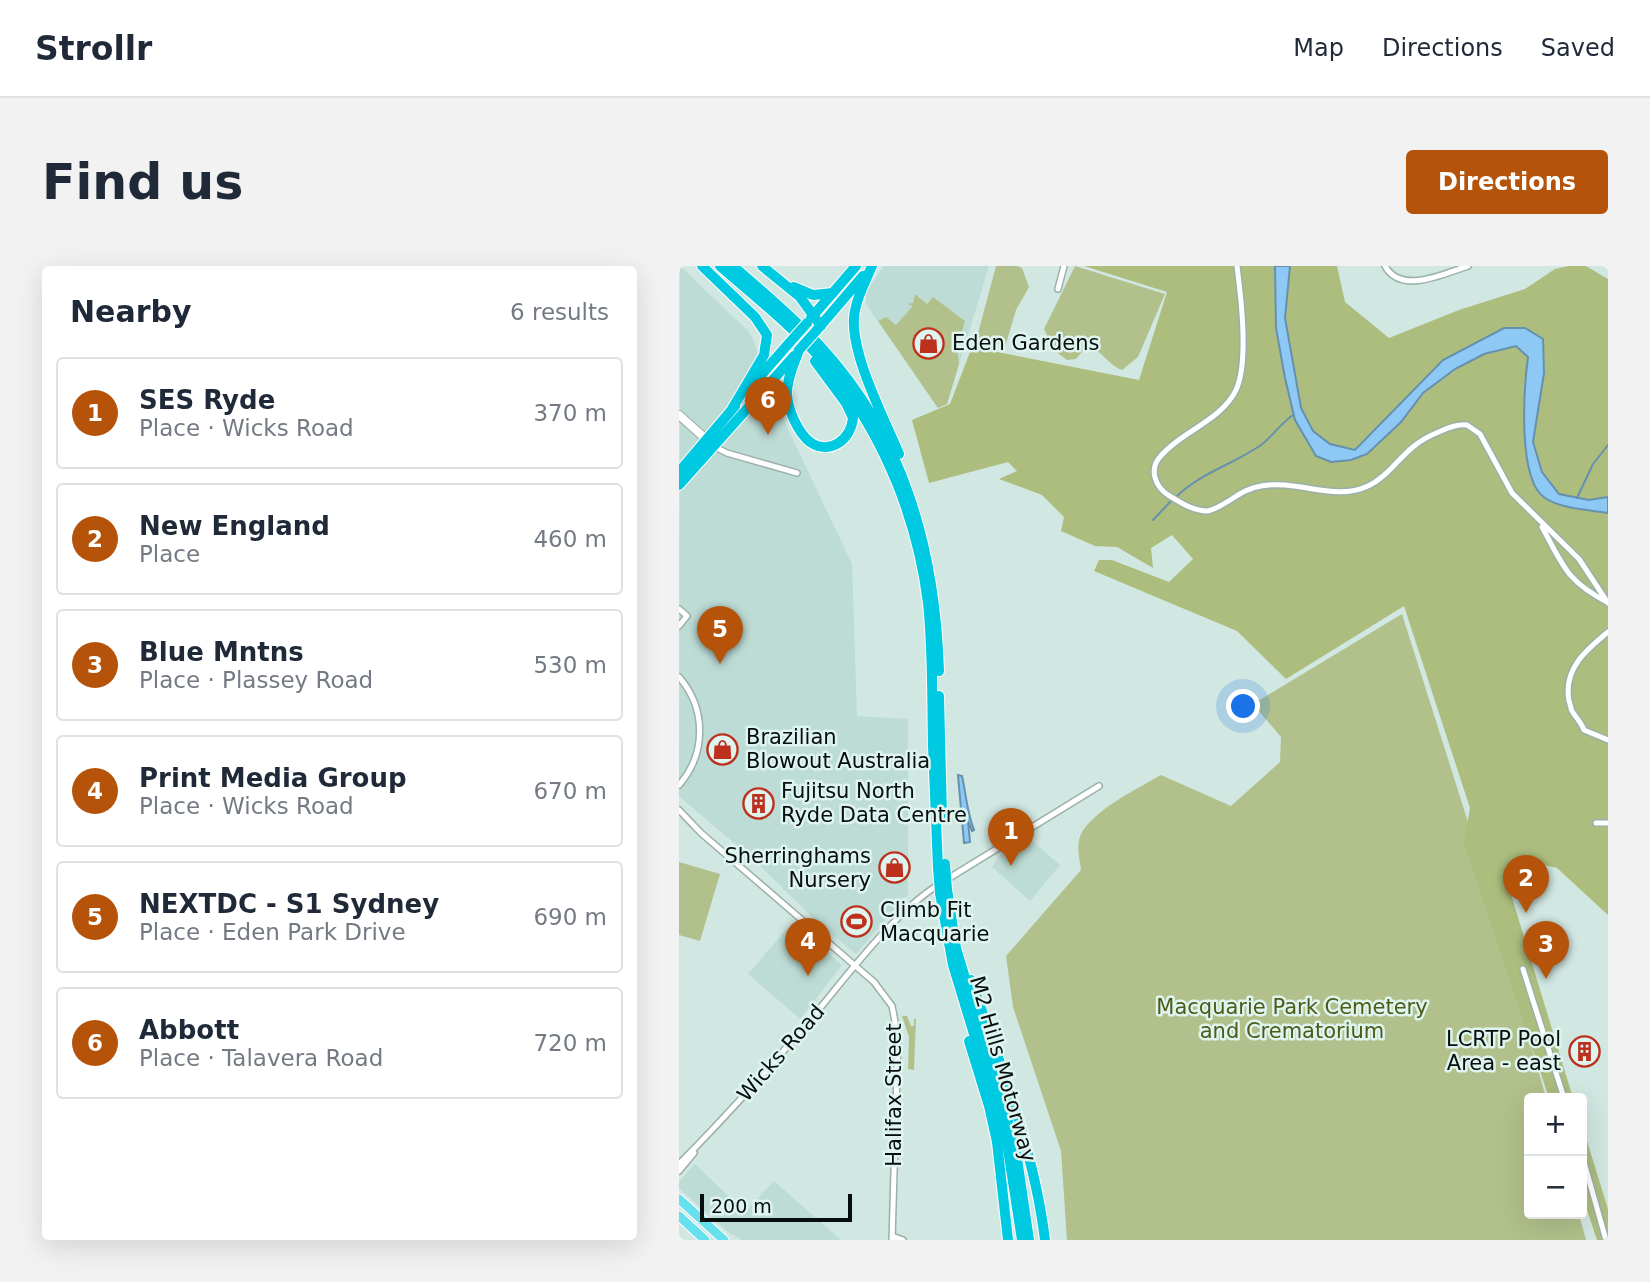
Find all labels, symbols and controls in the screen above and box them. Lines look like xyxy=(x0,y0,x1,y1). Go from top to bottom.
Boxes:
text: Strollr xyxy=(35,29,152,68)
text: Map xyxy=(1293,34,1344,62)
text: Directions xyxy=(1382,34,1503,62)
text: Saved xyxy=(1541,34,1615,62)
button: Directions xyxy=(1406,150,1608,214)
text: Find us xyxy=(42,154,243,211)
text: Nearby xyxy=(70,294,192,329)
text: 6 results xyxy=(510,299,609,325)
shop icon: Eden Gardens xyxy=(912,326,946,360)
place label: Eden Gardens xyxy=(952,331,1099,355)
pin: 6 xyxy=(745,377,791,435)
text: SES Ryde xyxy=(139,385,275,415)
text: 1 xyxy=(87,400,103,426)
text: 370 m xyxy=(533,400,607,426)
text: Place · Wicks Road xyxy=(139,415,354,441)
text: New England xyxy=(139,511,330,541)
text: 2 xyxy=(87,526,103,552)
text: 460 m xyxy=(533,526,607,552)
text: Place xyxy=(139,541,200,567)
pin: 5 xyxy=(697,606,743,664)
text: Blue Mntns xyxy=(139,637,304,667)
text: 3 xyxy=(87,652,103,678)
text: 530 m xyxy=(533,652,607,678)
text: Place · Plassey Road xyxy=(139,667,373,693)
your location xyxy=(1226,689,1260,723)
place label: Brazilian Blowout Australia xyxy=(746,725,930,773)
shop icon: Brazilian Blowout Australia xyxy=(706,732,740,766)
text: Print Media Group xyxy=(139,763,407,793)
text: 4 xyxy=(87,778,103,804)
text: 670 m xyxy=(533,778,607,804)
place label: Fujitsu North Ryde Data Centre xyxy=(781,779,967,827)
building icon: Fujitsu North Ryde Data Centre xyxy=(741,786,775,820)
text: Place · Wicks Road xyxy=(139,793,354,819)
pin: 1 xyxy=(988,808,1034,866)
place label: Sherringhams Nursery xyxy=(724,844,871,892)
shop icon: Sherringhams Nursery xyxy=(877,851,911,885)
pin: 2 xyxy=(1503,855,1549,913)
text: NEXTDC - S1 Sydney xyxy=(139,889,439,919)
place label: Climb Fit Macquarie xyxy=(880,898,989,946)
text: 5 xyxy=(87,904,103,930)
text: 690 m xyxy=(533,904,607,930)
sports icon: Climb Fit Macquarie xyxy=(840,905,874,939)
pin: 4 xyxy=(785,918,831,976)
text: Place · Eden Park Drive xyxy=(139,919,406,945)
pin: 3 xyxy=(1523,921,1569,979)
street label: M2 Hills Motorway xyxy=(965,973,1041,1165)
park label: Macquarie Park Cemetery and Crematorium xyxy=(1156,995,1428,1043)
street label: Wicks Road xyxy=(733,1000,829,1106)
text: Abbott xyxy=(139,1015,239,1045)
street label: Halifax Street xyxy=(882,1023,906,1167)
place label: LCRTP Pool Area - east xyxy=(1446,1027,1561,1075)
text: 6 xyxy=(87,1030,103,1056)
text: 720 m xyxy=(533,1030,607,1056)
building icon: LCRTP Pool Area - east xyxy=(1567,1034,1601,1068)
text: Place · Talavera Road xyxy=(139,1045,383,1071)
map controls xyxy=(1524,1093,1587,1219)
button: + xyxy=(1524,1093,1587,1156)
button: − xyxy=(1524,1156,1587,1219)
scale bar xyxy=(700,1191,852,1223)
text: 200 m xyxy=(711,1195,772,1217)

